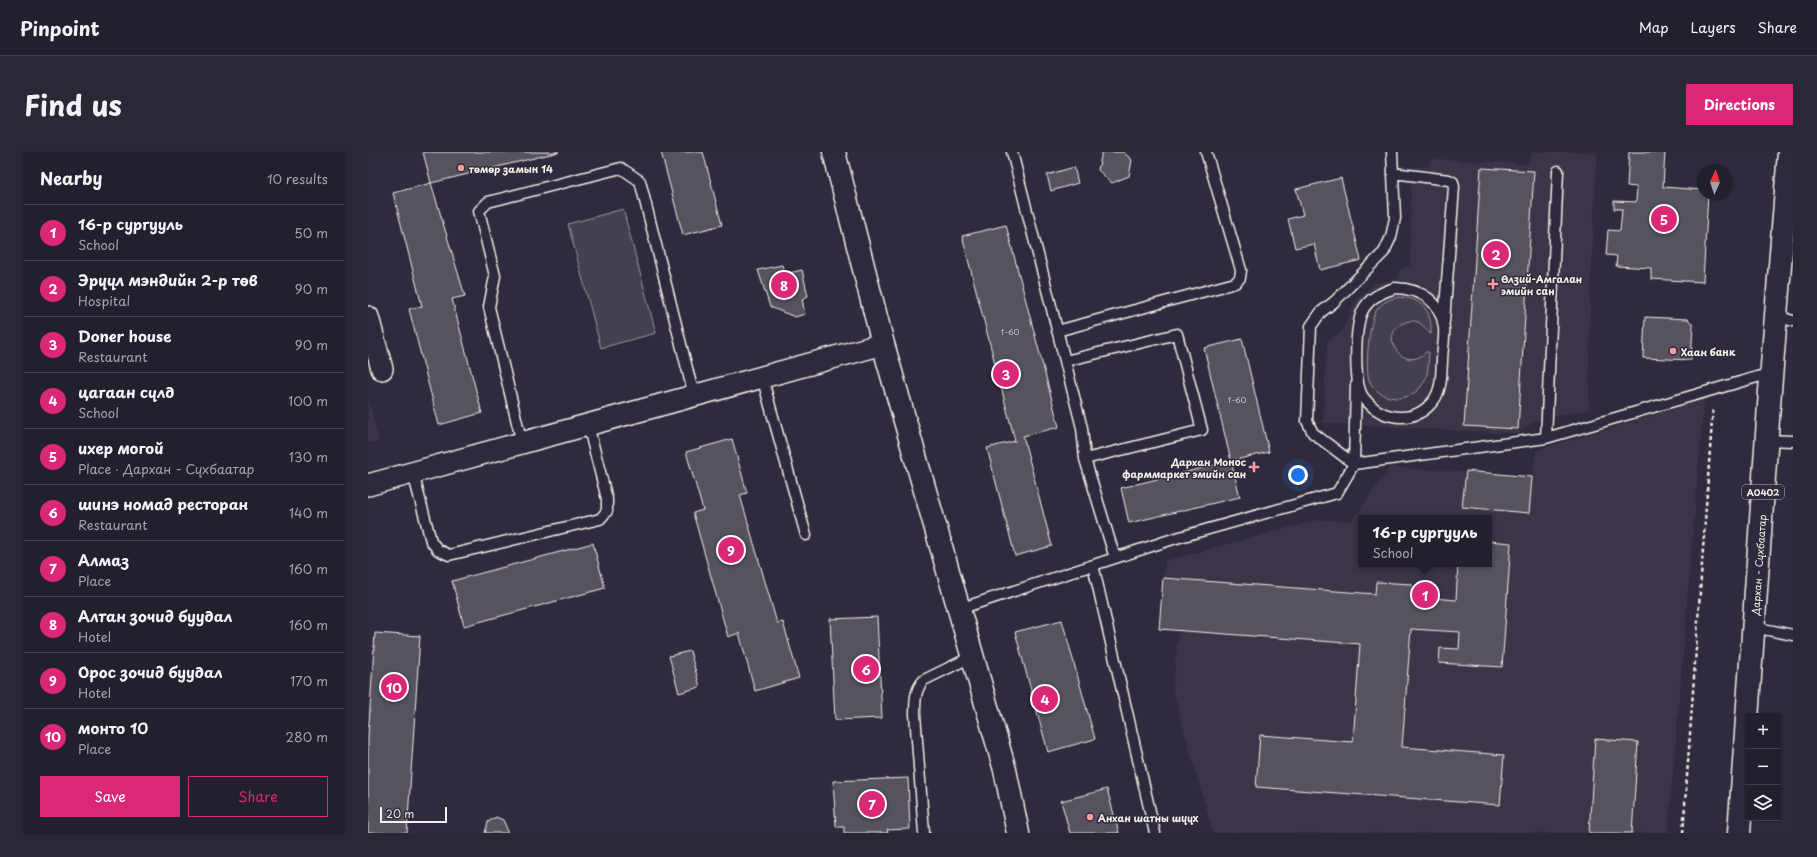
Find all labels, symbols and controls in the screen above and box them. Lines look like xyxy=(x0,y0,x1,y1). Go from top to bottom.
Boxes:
text: Pinpoint xyxy=(20,14,100,42)
text: Map xyxy=(1639,17,1669,38)
text: Layers xyxy=(1691,17,1736,38)
text: Share xyxy=(1758,17,1797,38)
text: Find us xyxy=(24,83,122,126)
button: Directions xyxy=(1686,84,1793,125)
place label: төмөр замын 14 xyxy=(469,161,553,176)
marker: төмөр замын 14 xyxy=(456,163,466,173)
north arrow xyxy=(1697,164,1733,200)
text: Nearby xyxy=(40,165,102,191)
text: 10 results xyxy=(267,169,328,188)
pin: 5 xyxy=(1651,204,1677,234)
text: 16-р сургууль xyxy=(78,212,183,235)
text: 1 xyxy=(50,223,56,242)
text: 50 m xyxy=(294,223,328,242)
text: School xyxy=(78,235,119,254)
pin: 2 xyxy=(1483,239,1509,269)
text: Эрүүл мэндийн 2-р төв xyxy=(78,268,258,291)
pin: 8 xyxy=(771,270,797,300)
place label: Өлзий-Амгалан эмийн сан xyxy=(1501,271,1582,298)
text: 2 xyxy=(48,279,58,298)
text: 90 m xyxy=(295,279,328,298)
marker: Өлзий-Амгалан эмийн сан xyxy=(1488,279,1498,289)
text: Hospital xyxy=(78,291,130,310)
text: Doner house xyxy=(78,324,171,347)
house number: 1-60 xyxy=(1001,326,1020,338)
text: 3 xyxy=(49,335,57,354)
text: 90 m xyxy=(295,335,328,354)
place label: Хаан банк xyxy=(1681,344,1736,359)
marker: Хаан банк xyxy=(1668,346,1678,356)
text: Restaurant xyxy=(78,347,148,366)
pin: 3 xyxy=(993,359,1019,389)
text: цагаан сүлд xyxy=(78,380,174,403)
text: 4 xyxy=(49,391,57,410)
text: 100 m xyxy=(288,391,328,410)
house number: 1-60 xyxy=(1228,394,1247,406)
text: School xyxy=(78,403,119,422)
text: ихер могой xyxy=(78,436,164,459)
text: 5 xyxy=(49,447,57,466)
text: 130 m xyxy=(289,447,328,466)
place label: Дархан Монос фарммаркет эмийн сан xyxy=(1122,454,1247,481)
text: Place · Дархан - Сүхбаатар xyxy=(78,459,254,478)
marker: Дархан Монос фарммаркет эмийн сан xyxy=(1249,462,1259,472)
your location xyxy=(1288,465,1308,485)
road number: A0402 xyxy=(1742,485,1784,499)
text: шинэ номад ресторан xyxy=(78,492,248,515)
text: 6 xyxy=(48,503,58,522)
text: 140 m xyxy=(289,503,328,522)
street label: Дархан - Сүхбаатар xyxy=(1747,514,1769,617)
text: Restaurant xyxy=(78,515,148,534)
popup xyxy=(1358,515,1492,567)
text: 16-р сургууль xyxy=(1373,520,1477,543)
pin: 9 xyxy=(718,535,744,565)
text: School xyxy=(1373,543,1413,562)
text: Алмаз xyxy=(78,548,129,571)
text: 7 xyxy=(49,559,57,578)
text: 160 m xyxy=(289,559,328,578)
text: Place xyxy=(78,571,111,590)
pin: 1 xyxy=(1412,580,1438,610)
text: Алтан зочид буудал xyxy=(78,604,232,627)
text: 8 xyxy=(49,615,57,634)
text: 160 m xyxy=(289,615,328,634)
text: Hotel xyxy=(78,627,111,646)
pin: 6 xyxy=(853,654,879,684)
text: Орос зочид буудал xyxy=(78,660,223,683)
text: 9 xyxy=(49,671,57,690)
text: 170 m xyxy=(290,671,328,690)
pin: 10 xyxy=(381,672,407,702)
text: Hotel xyxy=(78,683,111,702)
pin: 4 xyxy=(1032,684,1058,714)
map controls xyxy=(1745,713,1781,821)
button: + xyxy=(1745,713,1781,749)
text: монто 10 xyxy=(78,716,148,739)
text: 10 xyxy=(45,727,61,746)
text: 280 m xyxy=(286,727,328,746)
text: Place xyxy=(78,739,111,758)
button: − xyxy=(1745,749,1781,785)
button: Save xyxy=(40,776,180,817)
button: Share xyxy=(188,776,328,817)
button: layers xyxy=(1745,785,1781,821)
pin: 7 xyxy=(859,789,885,819)
scale bar xyxy=(380,805,447,824)
text: 20 m xyxy=(386,805,414,822)
place label: Анхан шатны шүүх xyxy=(1098,810,1199,825)
marker: Анхан шатны шүүх xyxy=(1085,812,1095,822)

